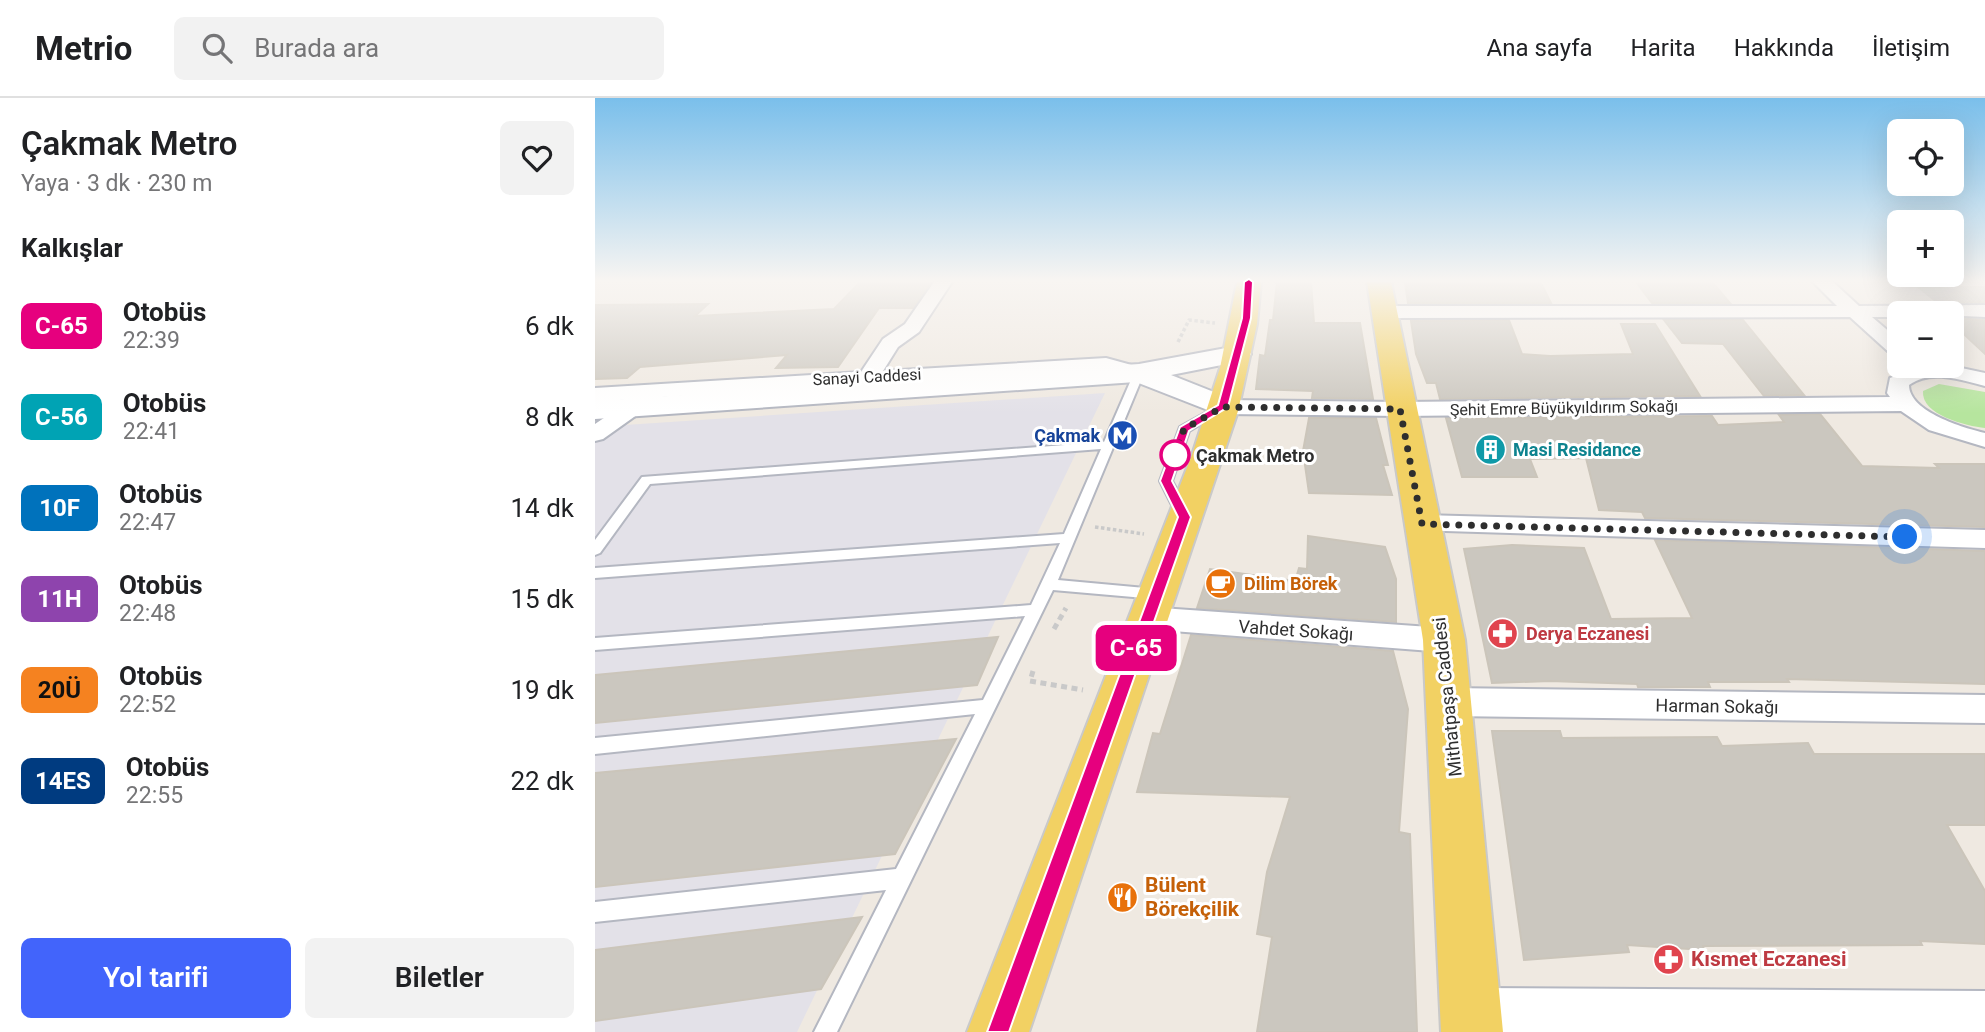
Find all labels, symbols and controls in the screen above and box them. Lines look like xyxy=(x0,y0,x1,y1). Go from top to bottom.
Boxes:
search box xyxy=(174,17,664,80)
text: Metrio xyxy=(35,29,132,68)
icon: search xyxy=(198,29,236,67)
text: Burada ara xyxy=(254,33,379,63)
text: Ana sayfa xyxy=(1487,34,1593,62)
text: Harita xyxy=(1631,34,1696,62)
text: Hakkında xyxy=(1734,34,1834,62)
text: İletişim xyxy=(1872,34,1950,62)
map controls xyxy=(1887,119,1964,378)
button: locate xyxy=(1887,119,1964,196)
button: heart xyxy=(500,121,574,195)
text: Çakmak Metro xyxy=(21,124,238,163)
text: Yaya · 3 dk · 230 m xyxy=(21,170,212,197)
button: + xyxy=(1887,210,1964,287)
text: Kalkışlar xyxy=(21,233,123,263)
text: Otobüs xyxy=(123,297,206,327)
button: − xyxy=(1887,301,1964,378)
text: 6 dk xyxy=(525,311,574,341)
text: C-65 xyxy=(35,312,88,340)
text: 22:39 xyxy=(123,327,180,354)
street label: Sanayi Caddesi xyxy=(812,365,922,389)
text: Otobüs xyxy=(123,388,206,418)
street label: Şehit Emre Büyükyıldırım Sokağı xyxy=(1450,397,1678,419)
text: 8 dk xyxy=(525,402,574,432)
text: C-56 xyxy=(35,403,88,431)
text: 22:41 xyxy=(123,418,180,445)
metro station icon: Çakmak xyxy=(1106,418,1140,452)
place label: Çakmak xyxy=(1034,425,1100,446)
building icon: Masi Residance xyxy=(1473,432,1507,466)
place label: Masi Residance xyxy=(1513,439,1641,460)
marker: Çakmak Metro xyxy=(1160,440,1190,470)
place label: Çakmak Metro xyxy=(1196,445,1314,466)
text: Otobüs xyxy=(119,479,203,509)
text: 14 dk xyxy=(510,493,574,523)
text: 10F xyxy=(39,494,80,522)
text: 22:47 xyxy=(119,509,176,536)
your location xyxy=(1887,519,1922,554)
cafe icon: Dilim Börek xyxy=(1204,566,1238,600)
text: Otobüs xyxy=(119,570,203,600)
place label: Dilim Börek xyxy=(1244,573,1338,594)
text: 15 dk xyxy=(510,584,574,614)
text: 11H xyxy=(37,585,82,613)
text: 22:48 xyxy=(119,600,176,627)
street label: Vahdet Sokağı xyxy=(1238,616,1354,644)
street label: Mithatpaşa Caddesi xyxy=(1428,616,1466,778)
pharmacy icon: Derya Eczanesi xyxy=(1486,616,1520,650)
place label: Derya Eczanesi xyxy=(1526,623,1649,644)
line badge: C-65 xyxy=(1087,625,1185,671)
text: C-65 xyxy=(1110,634,1162,662)
text: Otobüs xyxy=(119,661,203,691)
text: 19 dk xyxy=(510,675,574,705)
text: 20Ü xyxy=(38,676,81,704)
text: 22:52 xyxy=(119,691,176,718)
street label: Harman Sokağı xyxy=(1655,694,1779,718)
text: Otobüs xyxy=(126,752,209,782)
text: 22 dk xyxy=(510,766,574,796)
text: 14ES xyxy=(35,767,91,795)
text: 22:55 xyxy=(126,782,183,809)
place label: Bülent Börekçilik xyxy=(1145,873,1240,921)
restaurant icon: Bülent Börekçilik xyxy=(1105,880,1139,914)
button: Yol tarifi xyxy=(21,938,291,1018)
button: Biletler xyxy=(305,938,574,1018)
pharmacy icon: Kısmet Eczanesi xyxy=(1651,942,1685,976)
place label: Kısmet Eczanesi xyxy=(1691,947,1847,971)

